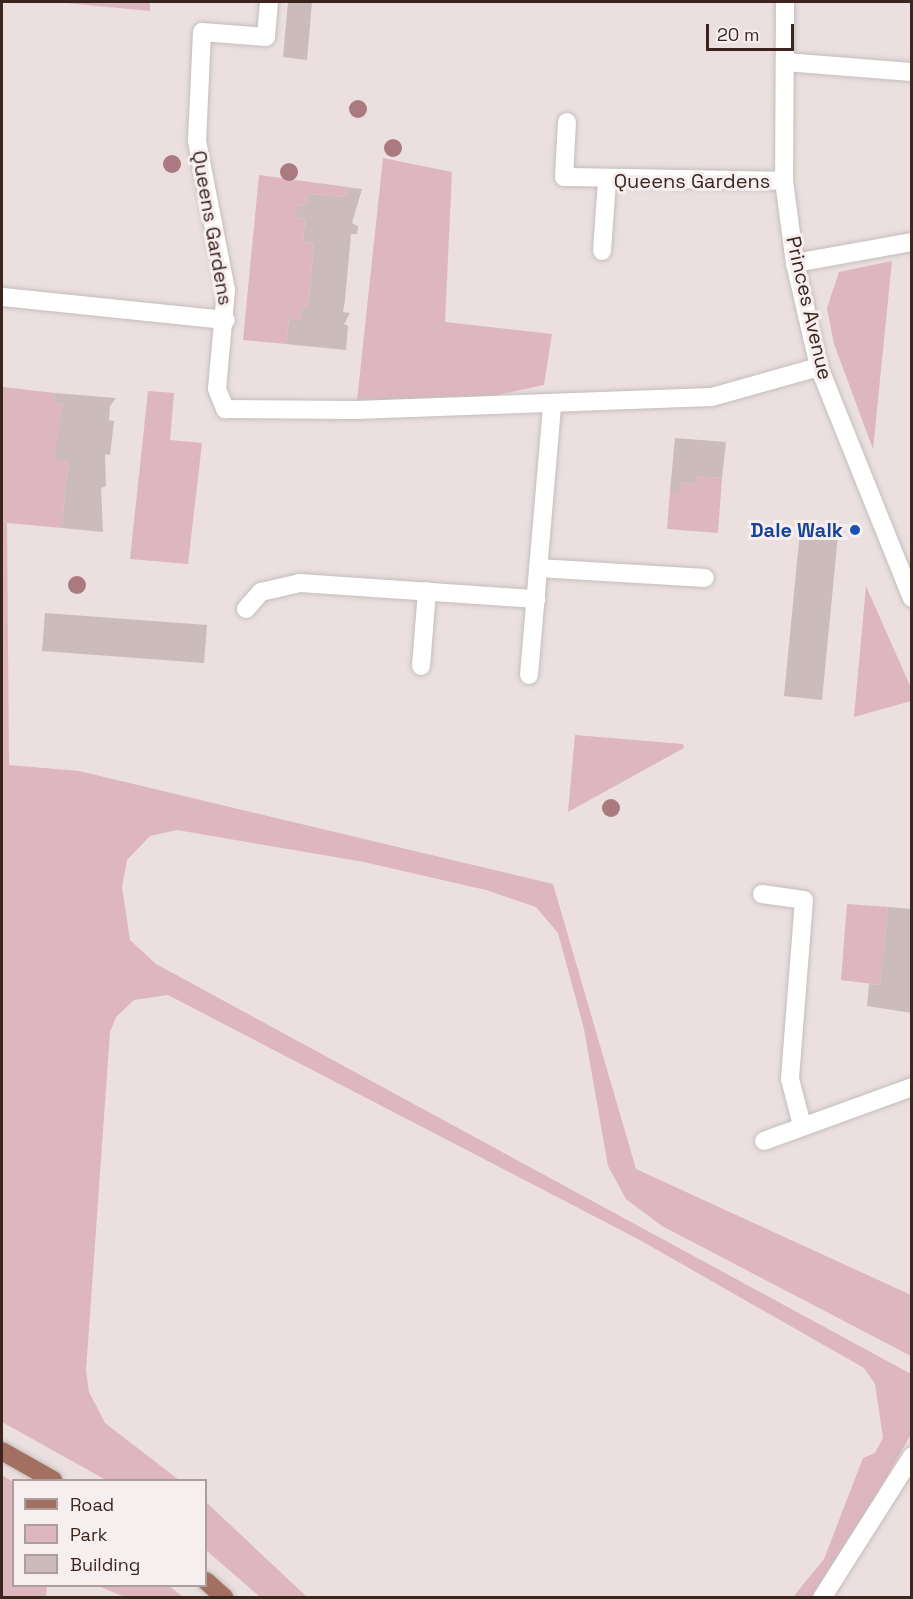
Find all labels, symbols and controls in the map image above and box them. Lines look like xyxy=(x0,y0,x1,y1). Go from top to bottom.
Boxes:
scale bar xyxy=(709,12,798,50)
text: 20 m xyxy=(717,23,760,46)
street label: Queens Gardens xyxy=(187,149,237,307)
street label: Queens Gardens xyxy=(614,169,770,193)
street label: Princes Avenue xyxy=(781,234,837,382)
place label: Dale Walk xyxy=(750,518,843,542)
marker: Dale Walk xyxy=(848,523,862,537)
legend xyxy=(12,1479,207,1587)
text: Road xyxy=(70,1493,114,1516)
text: Park xyxy=(70,1523,107,1546)
text: Building xyxy=(70,1553,140,1576)

